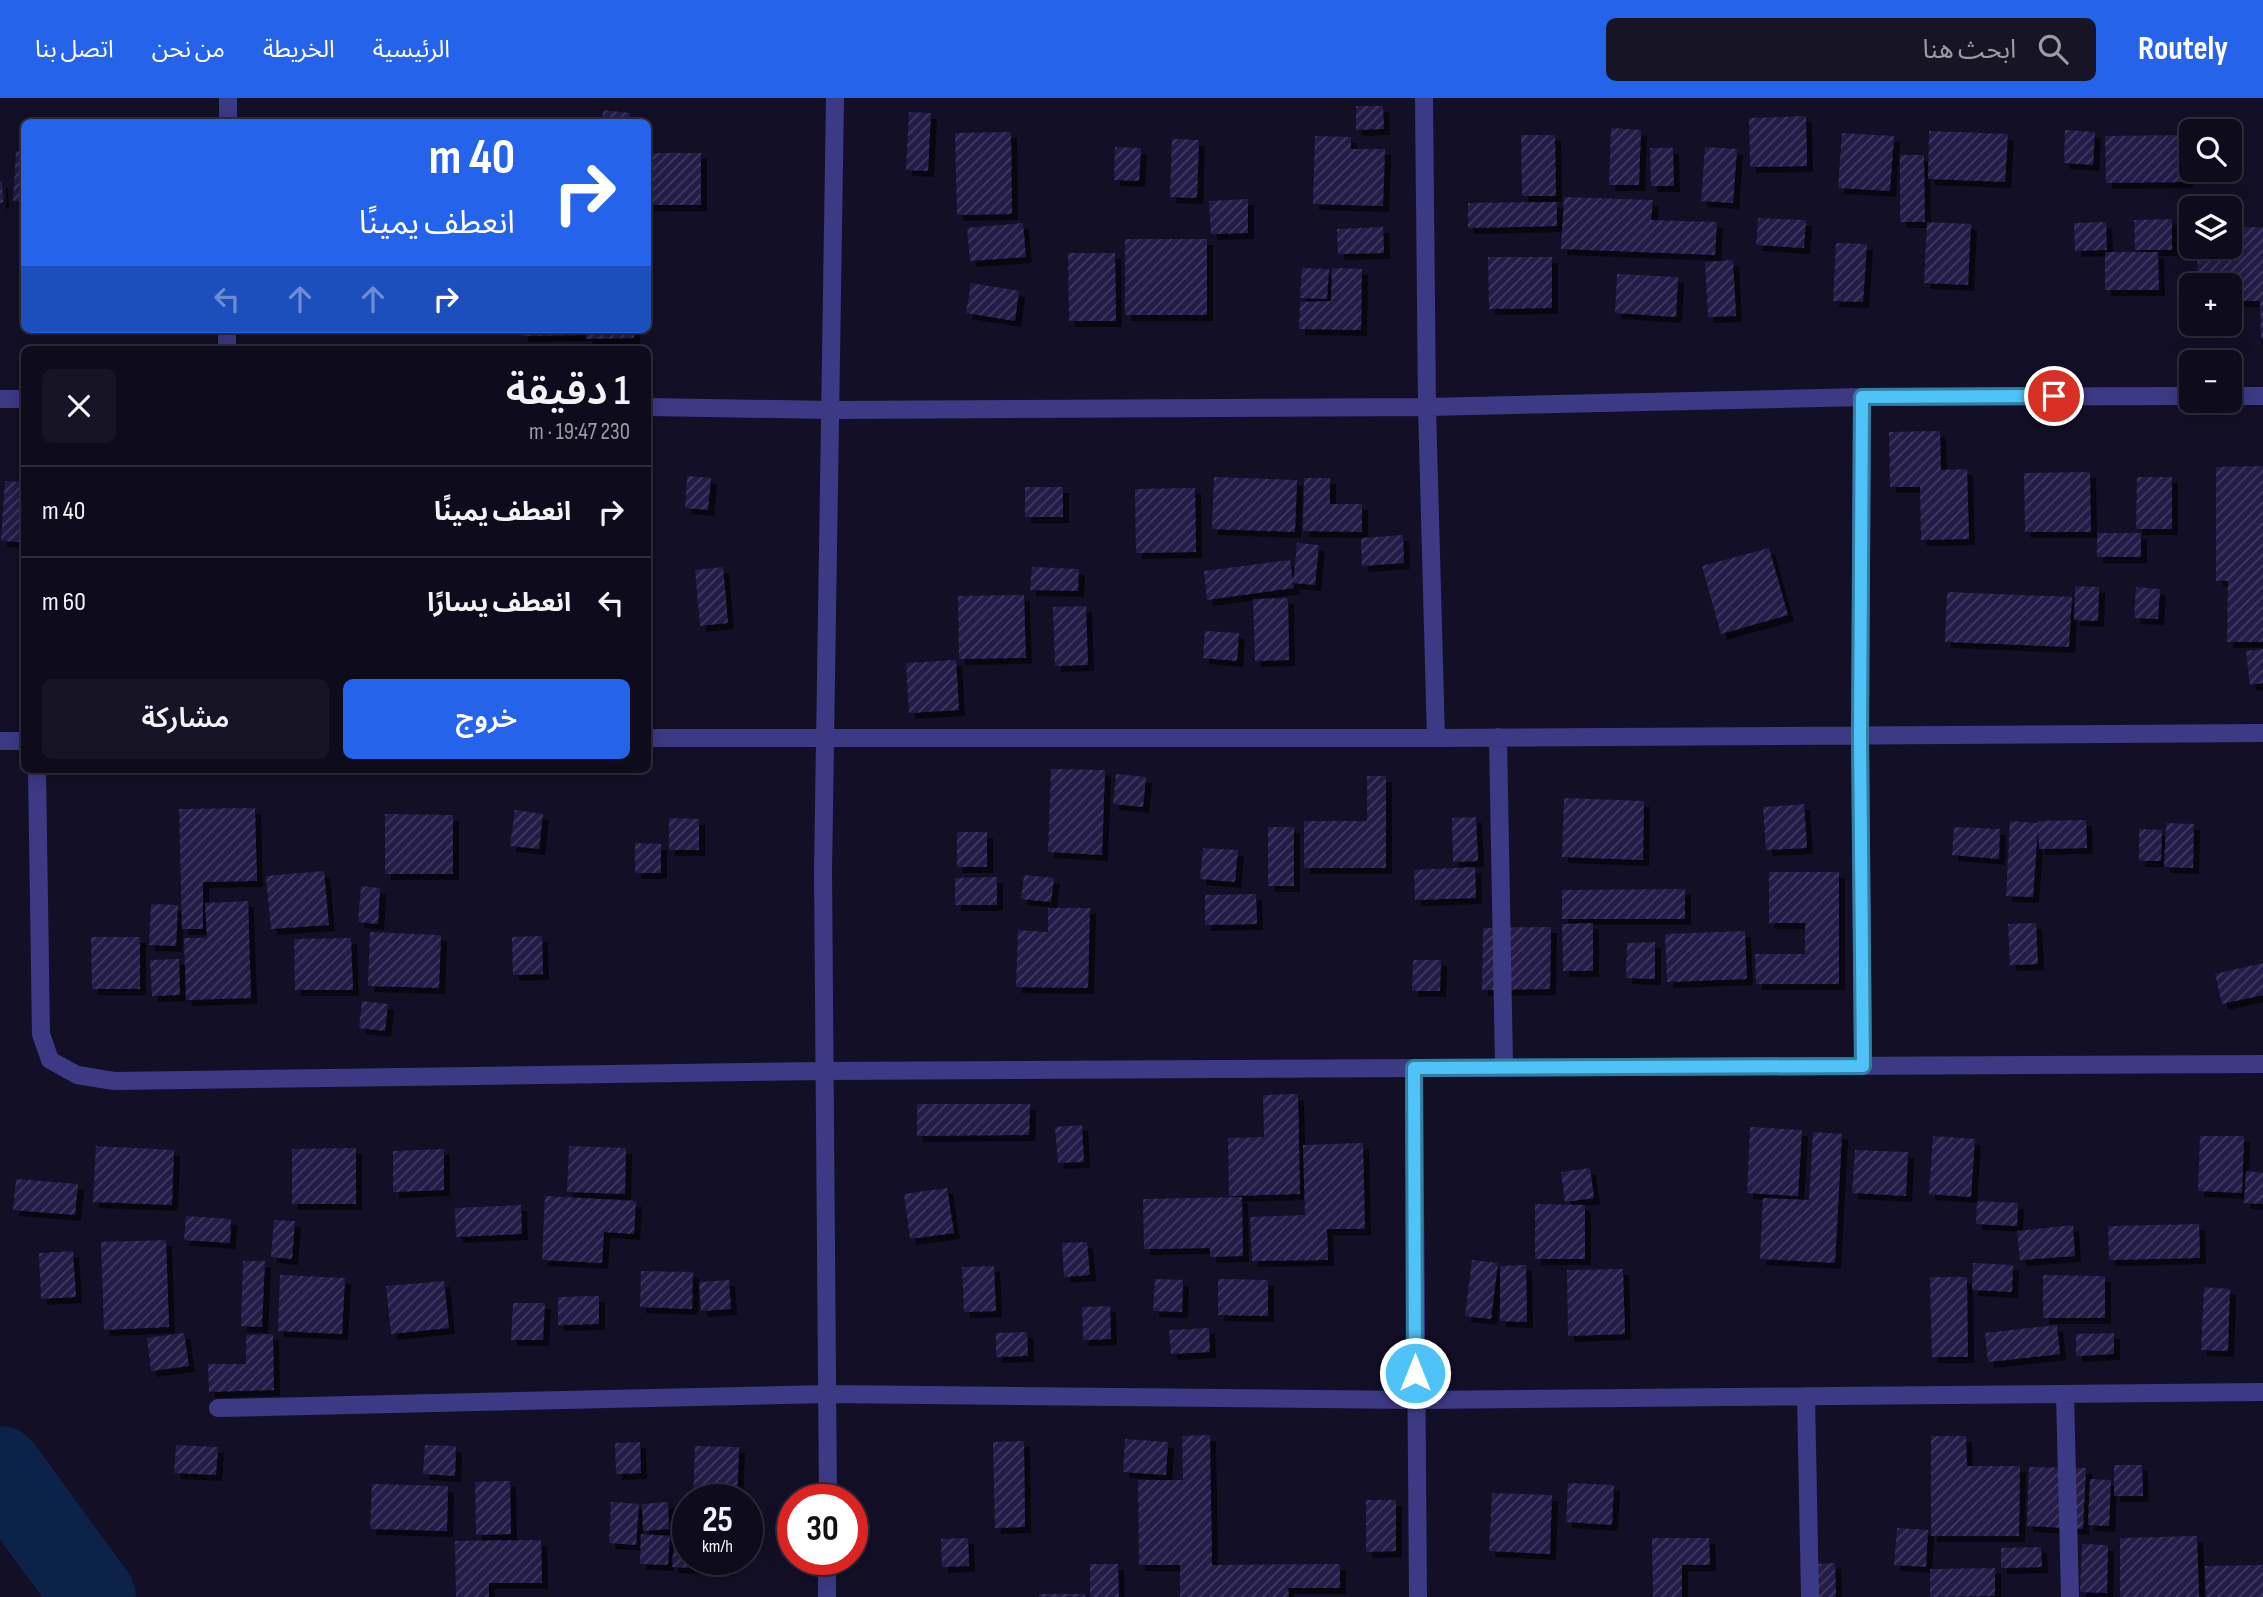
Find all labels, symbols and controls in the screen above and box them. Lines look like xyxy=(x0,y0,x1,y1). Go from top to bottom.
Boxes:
search box xyxy=(1606,18,2096,81)
text: Routely xyxy=(2138,29,2228,69)
icon: search xyxy=(2034,30,2072,68)
text: اتصل بنا xyxy=(35,35,114,64)
text: من نحن xyxy=(152,35,225,64)
text: الخريطة xyxy=(263,35,335,64)
text: الرئيسية xyxy=(373,35,450,64)
text: ابحث هنا xyxy=(1922,35,2016,66)
map controls xyxy=(2179,119,2242,413)
button: search xyxy=(2179,119,2242,182)
text: 40 m xyxy=(429,129,515,188)
icon: right xyxy=(539,147,630,238)
button: layers xyxy=(2179,196,2242,259)
text: انعطف يمينًا xyxy=(359,204,515,243)
button: + xyxy=(2179,273,2242,336)
icon: left xyxy=(208,280,246,318)
icon: ahead xyxy=(281,280,319,318)
icon: ahead xyxy=(354,280,392,318)
icon: right xyxy=(427,280,465,318)
button: − xyxy=(2179,350,2242,413)
text: 1 دقيقة xyxy=(506,366,630,417)
pin xyxy=(2024,366,2084,426)
button: close xyxy=(42,369,116,443)
icon: arrive xyxy=(2035,377,2073,415)
text: 230 m · 19:47 xyxy=(529,418,630,446)
icon: right xyxy=(592,493,630,531)
text: 40 m xyxy=(42,496,85,527)
text: انعطف يمينًا xyxy=(434,497,571,528)
icon: left xyxy=(592,584,630,622)
text: 60 m xyxy=(42,587,86,618)
text: انعطف يسارًا xyxy=(427,588,571,619)
button: مشاركة xyxy=(42,679,329,759)
button: خروج xyxy=(343,679,630,759)
position arrow xyxy=(1378,1336,1452,1410)
speed limit sign: 30 xyxy=(777,1484,868,1575)
text: 25 xyxy=(702,1499,733,1542)
text: km/h xyxy=(702,1536,733,1557)

